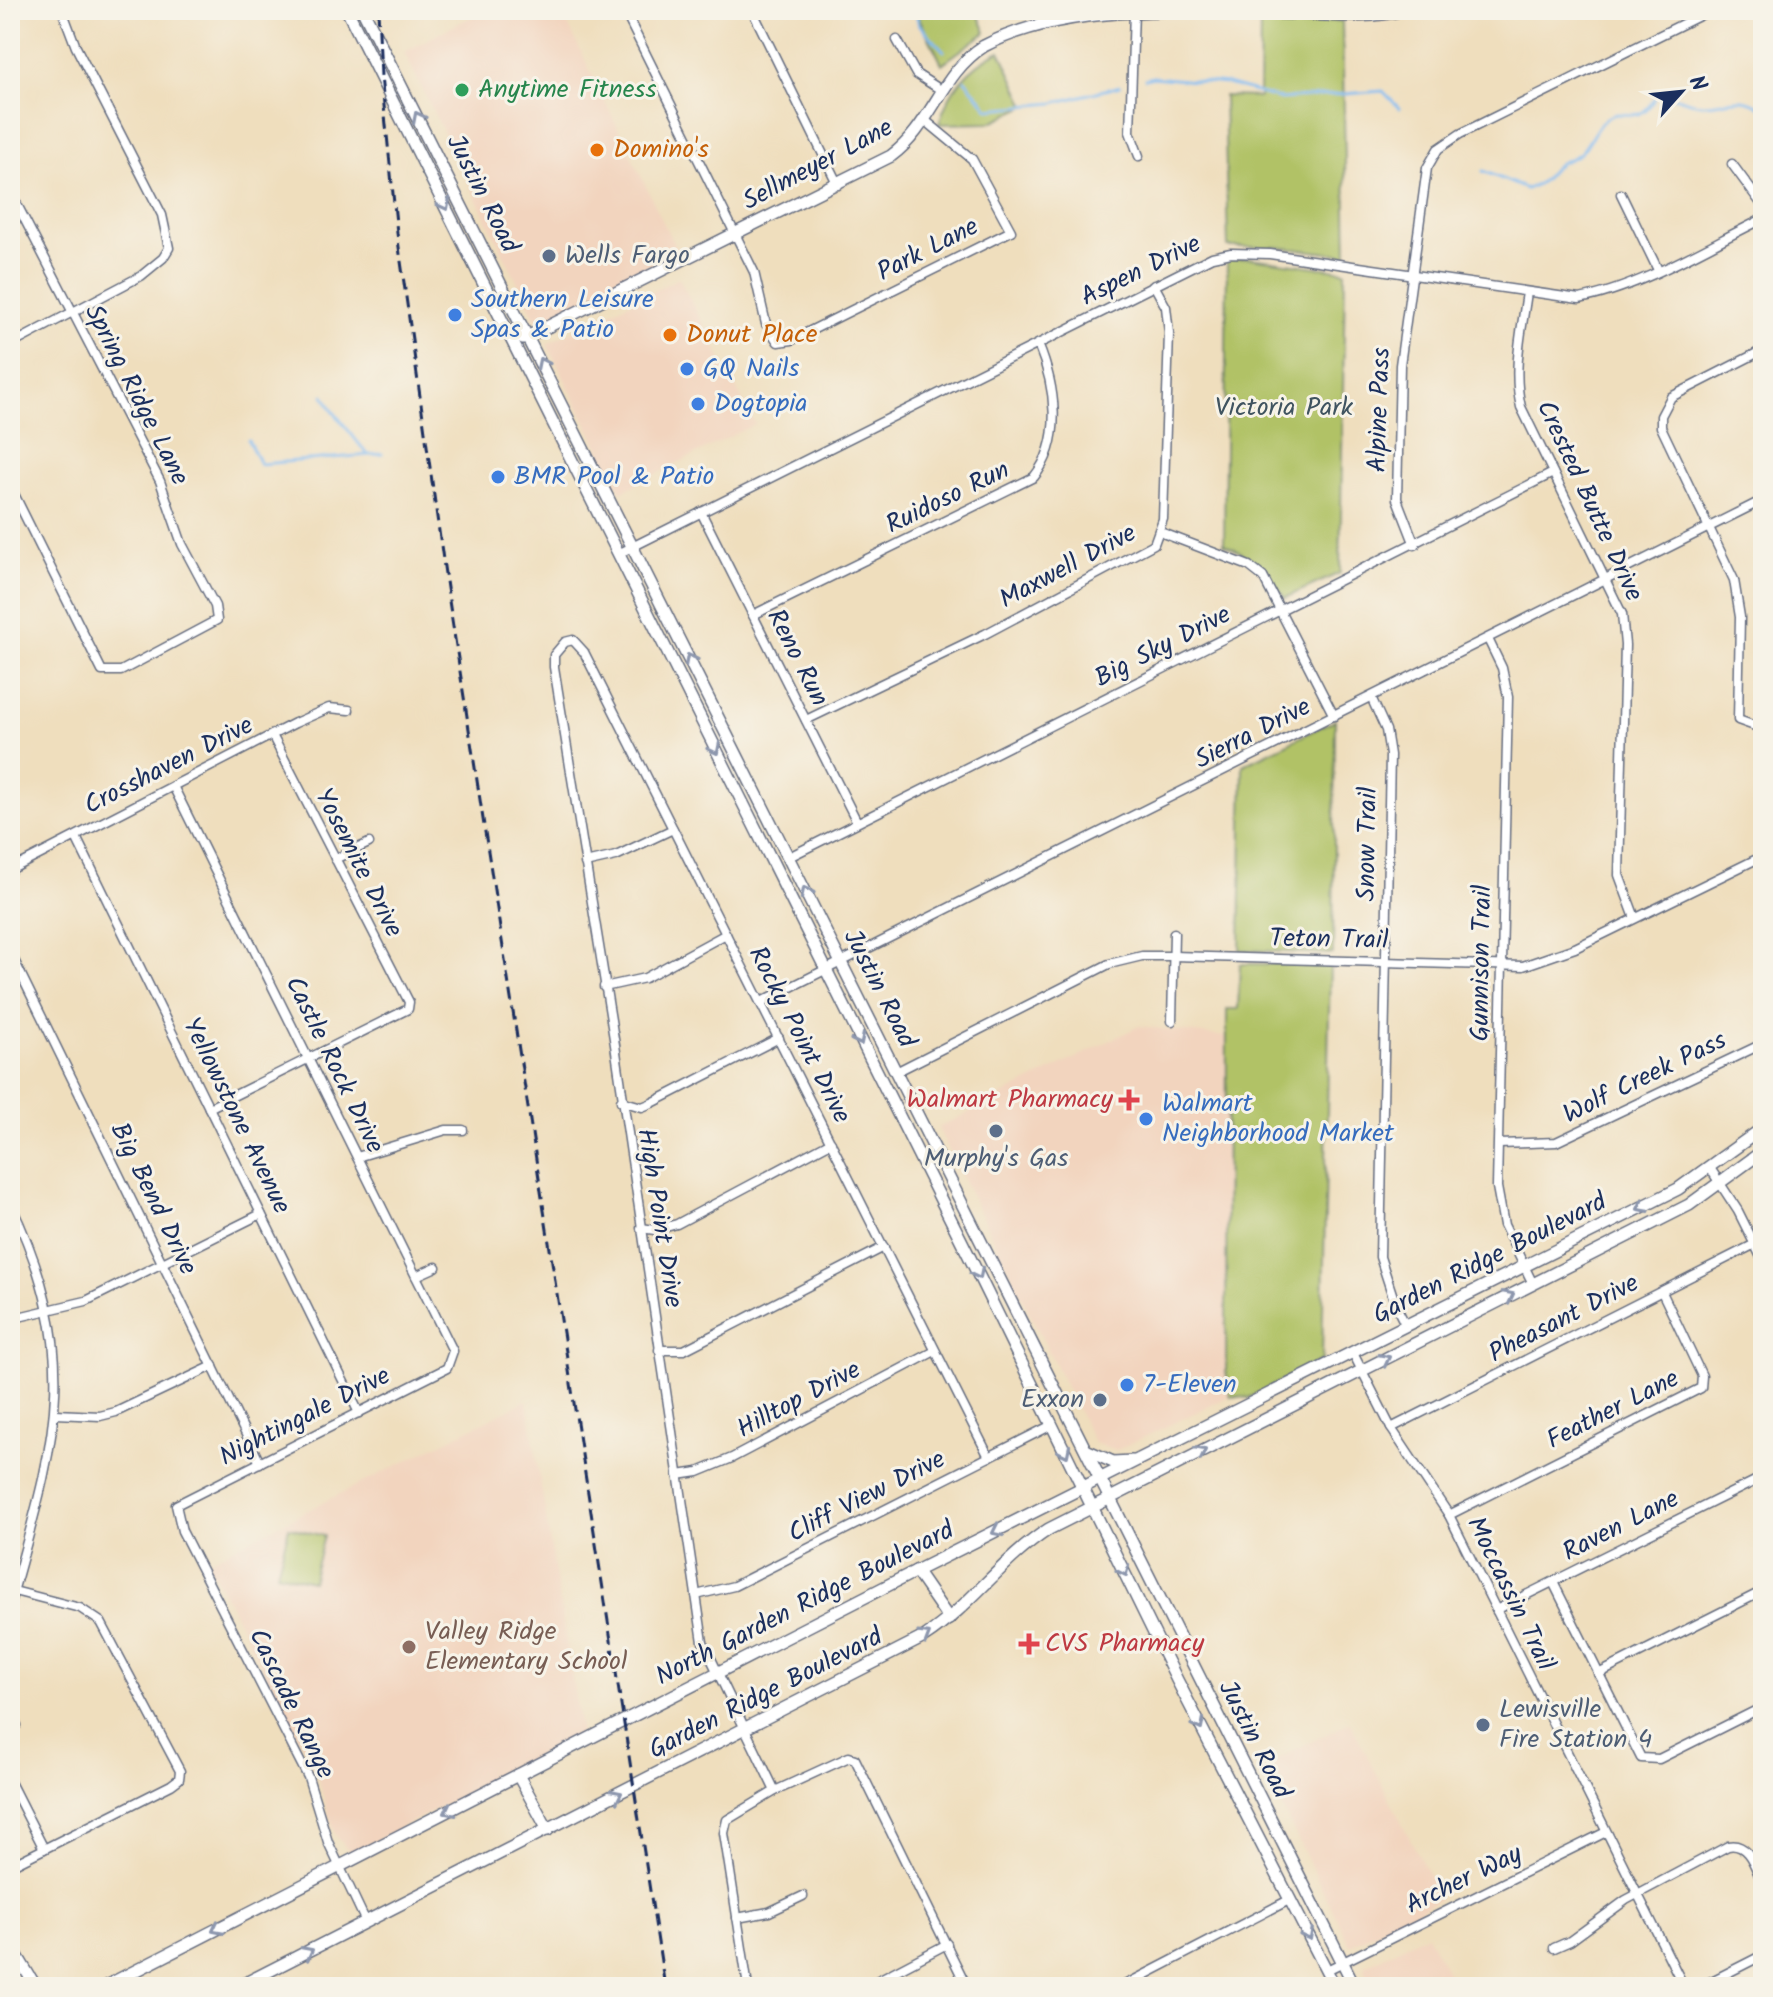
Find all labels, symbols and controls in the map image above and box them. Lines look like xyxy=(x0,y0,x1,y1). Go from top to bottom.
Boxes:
north arrow xyxy=(1641,52,1721,132)
place label: Anytime Fitness xyxy=(478,69,657,111)
text: N xyxy=(1678,70,1715,98)
marker: Anytime Fitness xyxy=(453,81,471,99)
street label: Sellmeyer Lane xyxy=(735,107,901,222)
one-way arrow xyxy=(412,110,427,125)
street label: Justin Road xyxy=(434,127,530,262)
place label: Domino's xyxy=(613,129,709,171)
marker: Domino's xyxy=(588,141,606,159)
one-way arrow xyxy=(435,196,450,211)
street label: Park Lane xyxy=(870,206,987,294)
street label: Aspen Drive xyxy=(1074,224,1209,318)
place label: Wells Fargo xyxy=(565,235,690,277)
marker: Wells Fargo xyxy=(540,247,558,265)
place label: Southern Leisure Spas & Patio xyxy=(471,279,654,351)
street label: Spring Ridge Lane xyxy=(72,297,200,493)
marker: Southern Leisure Spas & Patio xyxy=(446,306,464,324)
place label: Donut Place xyxy=(686,314,818,356)
marker: Donut Place xyxy=(661,326,679,344)
street label: Alpine Pass xyxy=(1357,347,1403,473)
place label: GQ Nails xyxy=(703,348,799,390)
one-way arrow xyxy=(536,357,552,372)
marker: GQ Nails xyxy=(678,360,696,378)
place label: Dogtopia xyxy=(714,383,808,425)
park label: Victoria Park xyxy=(1215,387,1354,429)
street label: Crested Butte Drive xyxy=(1524,393,1654,609)
marker: Dogtopia xyxy=(689,395,707,413)
street label: Ruidoso Run xyxy=(879,450,1017,546)
place label: BMR Pool & Patio xyxy=(514,456,714,498)
marker: BMR Pool & Patio xyxy=(489,468,507,486)
street label: Maxwell Drive xyxy=(992,513,1145,621)
street label: Big Sky Drive xyxy=(1087,594,1239,699)
street label: Reno Run xyxy=(755,602,839,714)
one-way arrow xyxy=(684,653,700,668)
street label: Sierra Drive xyxy=(1187,687,1319,781)
street label: Crosshaven Drive xyxy=(77,705,261,827)
one-way arrow xyxy=(705,740,721,755)
street label: Yosemite Drive xyxy=(302,781,414,945)
street label: Snow Trail xyxy=(1346,786,1390,902)
street label: Gunnison Trail xyxy=(1460,884,1504,1042)
one-way arrow xyxy=(801,885,816,900)
street label: Teton Trail xyxy=(1269,918,1389,962)
street label: Justin Road xyxy=(831,922,927,1057)
street label: Rocky Point Drive xyxy=(736,939,862,1131)
street label: Castle Rock Drive xyxy=(273,969,395,1161)
street label: Yellowstone Avenue xyxy=(170,1011,302,1222)
street label: Wolf Creek Pass xyxy=(1556,1020,1734,1136)
one-way arrow xyxy=(850,1031,865,1046)
place label: Walmart Pharmacy xyxy=(907,1079,1114,1121)
place label: Walmart Neighborhood Market xyxy=(1162,1083,1395,1155)
marker: Walmart Pharmacy xyxy=(1120,1091,1138,1109)
marker: Walmart Neighborhood Market xyxy=(1137,1110,1155,1128)
street label: Big Bend Drive xyxy=(98,1116,208,1283)
marker: Murphy's Gas xyxy=(987,1122,1005,1140)
street label: High Point Drive xyxy=(624,1125,694,1311)
place label: Murphy's Gas xyxy=(924,1138,1068,1180)
street label: Garden Ridge Boulevard xyxy=(1365,1181,1615,1336)
one-way arrow xyxy=(1635,1197,1650,1212)
street label: Pheasant Drive xyxy=(1481,1263,1647,1375)
one-way arrow xyxy=(968,1266,984,1281)
one-way arrow xyxy=(1500,1291,1515,1306)
street label: Hilltop Drive xyxy=(729,1350,869,1450)
one-way arrow xyxy=(1376,1353,1391,1369)
street label: Nightingale Drive xyxy=(212,1356,398,1478)
street label: Feather Lane xyxy=(1539,1358,1687,1461)
place label: 7-Eleven xyxy=(1143,1364,1237,1406)
marker: 7-Eleven xyxy=(1118,1376,1136,1394)
place label: Exxon xyxy=(1021,1379,1084,1421)
marker: Exxon xyxy=(1091,1391,1109,1409)
street label: Cliff View Drive xyxy=(781,1439,953,1555)
one-way arrow xyxy=(1056,1443,1071,1458)
one-way arrow xyxy=(1192,1446,1207,1462)
street label: Raven Lane xyxy=(1555,1478,1687,1573)
street label: Moccassin Trail xyxy=(1454,1510,1566,1678)
street label: North Garden Ridge Boulevard xyxy=(651,1515,959,1693)
one-way arrow xyxy=(991,1521,1005,1537)
one-way arrow xyxy=(1114,1563,1130,1577)
place label: Valley Ridge Elementary School xyxy=(425,1611,627,1683)
street label: Cascade Range xyxy=(236,1622,346,1787)
street label: Garden Ridge Boulevard xyxy=(644,1622,888,1766)
place label: CVS Pharmacy xyxy=(1045,1623,1205,1665)
one-way arrow xyxy=(916,1630,931,1646)
marker: CVS Pharmacy xyxy=(1020,1635,1038,1653)
marker: Valley Ridge Elementary School xyxy=(400,1638,418,1656)
street label: Justin Road xyxy=(1206,1673,1302,1808)
place label: Lewisville Fire Station 4 xyxy=(1499,1689,1652,1761)
one-way arrow xyxy=(1190,1716,1205,1731)
marker: Lewisville Fire Station 4 xyxy=(1474,1716,1492,1734)
one-way arrow xyxy=(609,1789,624,1805)
one-way arrow xyxy=(442,1801,457,1816)
street label: Archer Way xyxy=(1398,1833,1530,1926)
one-way arrow xyxy=(211,1919,226,1935)
one-way arrow xyxy=(1298,1927,1313,1941)
one-way arrow xyxy=(299,1946,314,1961)

